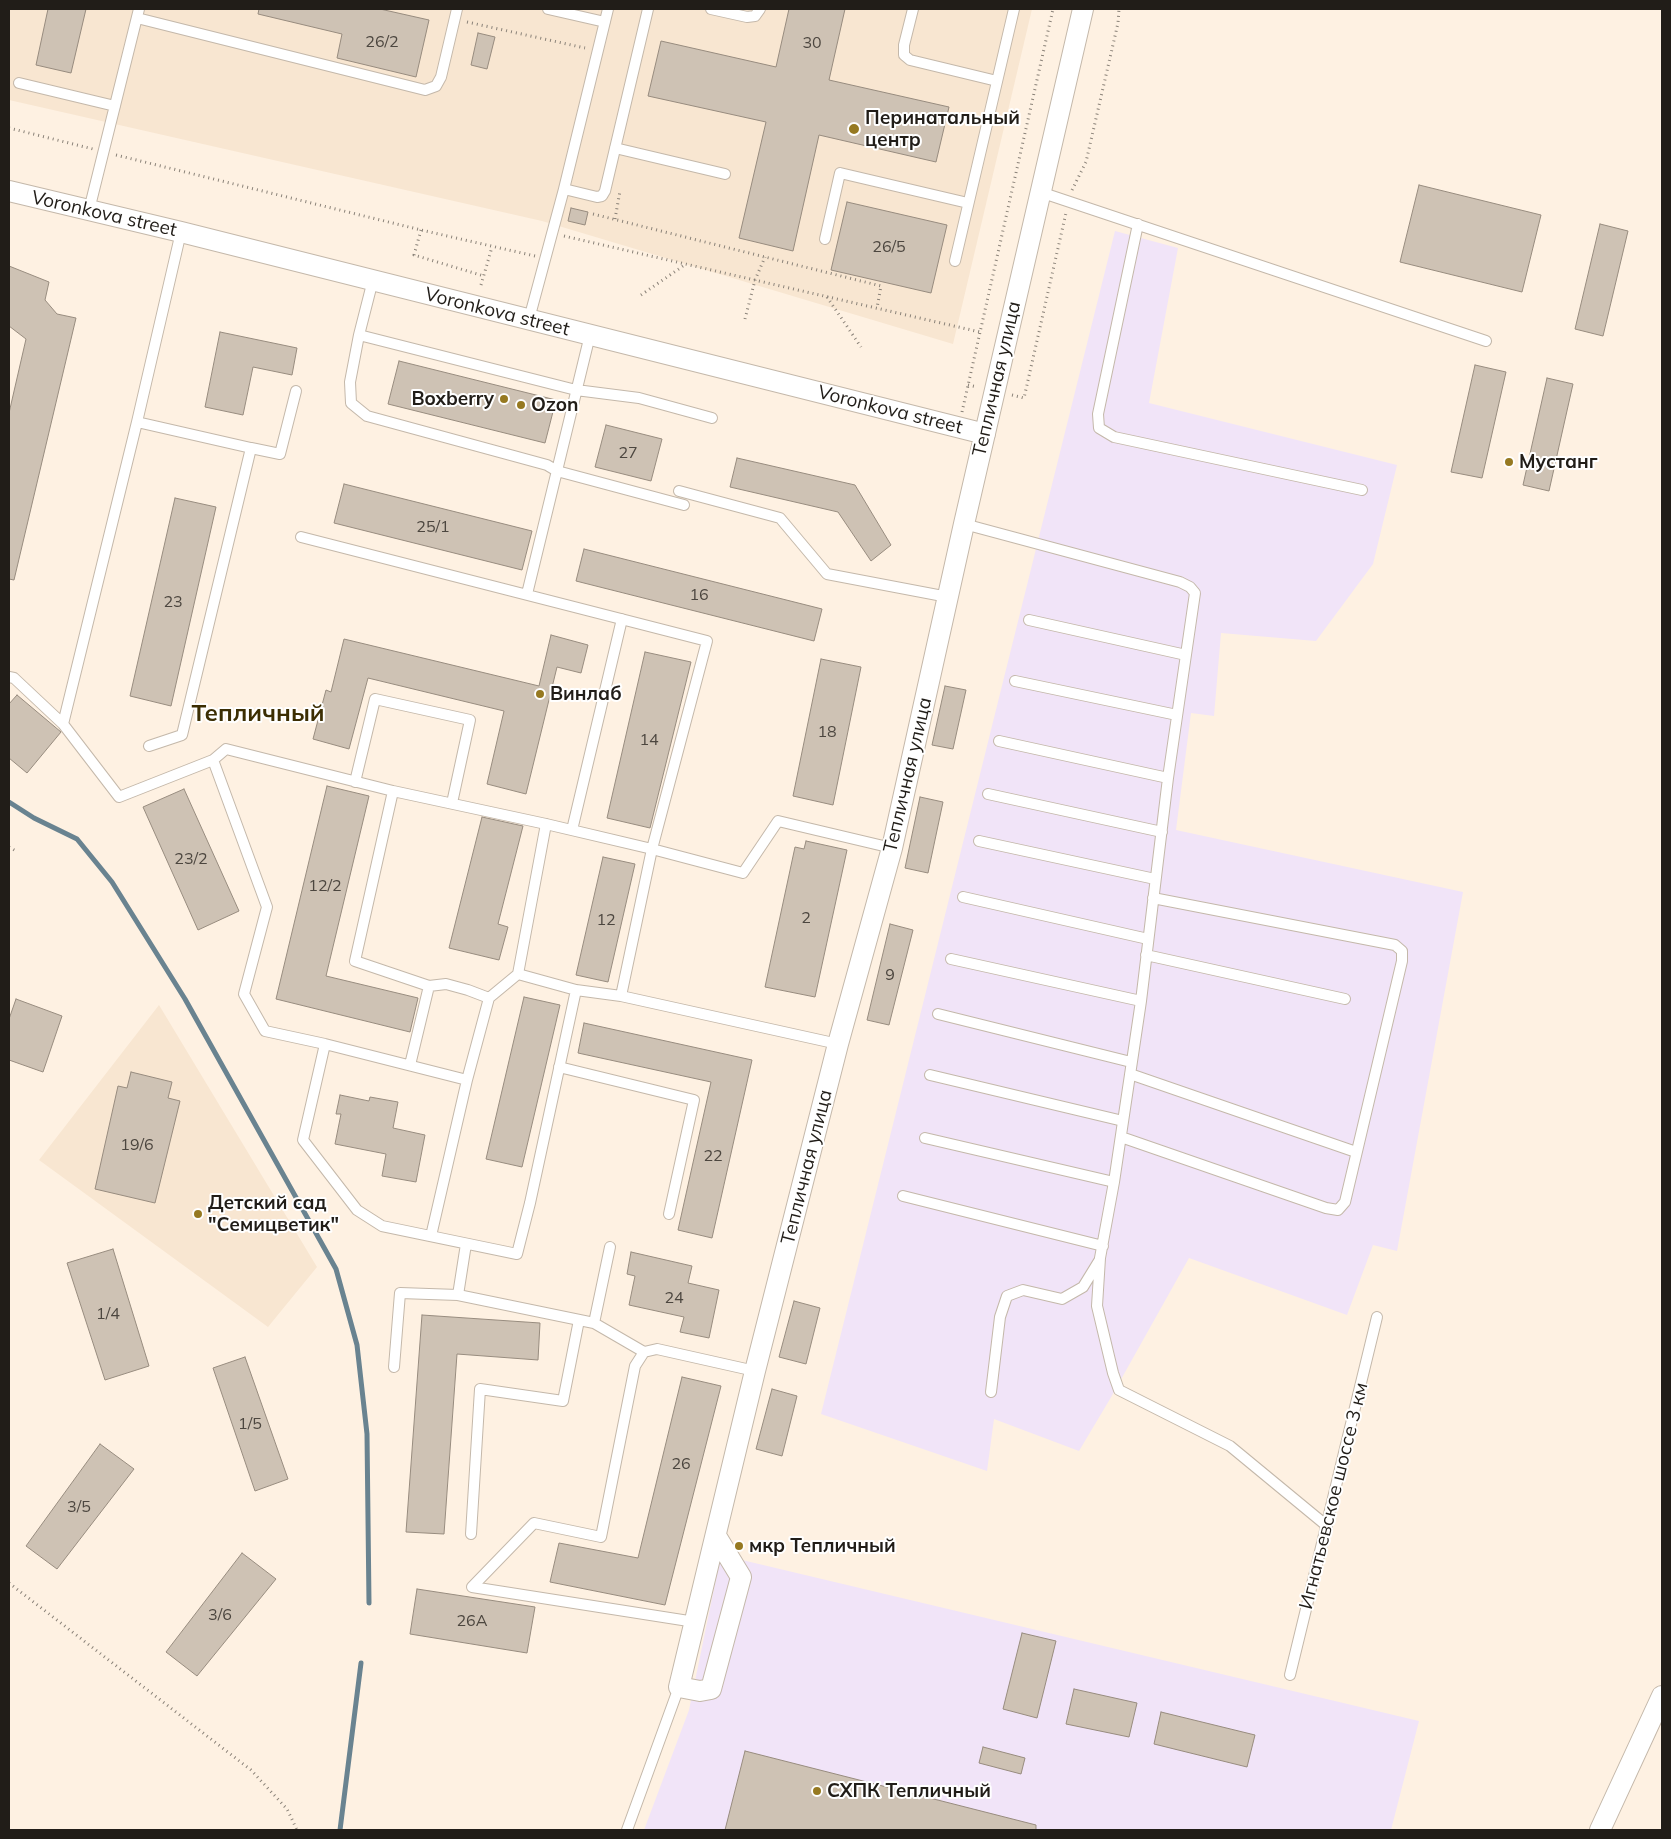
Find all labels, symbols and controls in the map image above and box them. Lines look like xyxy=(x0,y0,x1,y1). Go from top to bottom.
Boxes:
house number: 26/2 xyxy=(365,32,399,52)
house number: 30 xyxy=(802,33,822,53)
place label: Перинатальный центр xyxy=(865,107,1020,151)
marker: Перинатальный центр xyxy=(847,122,861,136)
street label: Voronkova street xyxy=(29,186,179,242)
house number: 26/5 xyxy=(872,237,906,257)
street label: Voronkova street xyxy=(422,283,572,341)
street label: Тепличная улица xyxy=(968,299,1026,459)
street label: Voronkova street xyxy=(815,381,965,439)
place label: Boxberry xyxy=(411,388,494,410)
marker: Boxberry xyxy=(498,393,510,405)
place label: Ozon xyxy=(531,394,578,416)
marker: Ozon xyxy=(515,399,527,411)
house number: 27 xyxy=(618,443,638,463)
place label: Мустанг xyxy=(1519,451,1598,473)
marker: Мустанг xyxy=(1503,456,1515,468)
house number: 25/1 xyxy=(416,517,450,537)
house number: 16 xyxy=(689,585,709,605)
house number: 23 xyxy=(163,592,183,612)
place label: Винлаб xyxy=(550,683,622,705)
marker: Винлаб xyxy=(534,688,546,700)
street label: Тепличная улица xyxy=(879,695,937,855)
district label: Тепличный xyxy=(191,700,325,728)
house number: 18 xyxy=(817,722,837,742)
house number: 14 xyxy=(639,730,659,750)
house number: 23/2 xyxy=(174,849,208,869)
house number: 12/2 xyxy=(308,876,342,896)
house number: 2 xyxy=(801,908,811,928)
house number: 12 xyxy=(596,910,616,930)
house number: 9 xyxy=(885,965,895,985)
street label: Тепличная улица xyxy=(777,1087,837,1247)
house number: 19/6 xyxy=(120,1135,154,1155)
house number: 22 xyxy=(703,1146,723,1166)
place label: Детский сад "Семицветик" xyxy=(208,1192,339,1236)
marker: Детский сад "Семицветик" xyxy=(192,1208,204,1220)
house number: 24 xyxy=(664,1288,684,1308)
house number: 1/4 xyxy=(96,1304,120,1324)
street label: Игнатьевское шоссе 3 км xyxy=(1295,1380,1373,1612)
house number: 1/5 xyxy=(238,1414,262,1434)
house number: 26 xyxy=(671,1454,691,1474)
house number: 3/5 xyxy=(67,1497,91,1517)
place label: мкр Тепличный xyxy=(749,1535,896,1557)
marker: мкр Тепличный xyxy=(733,1540,745,1552)
house number: 3/6 xyxy=(208,1605,232,1625)
house number: 26А xyxy=(457,1611,487,1631)
place label: СХПК Тепличный xyxy=(827,1780,991,1802)
marker: СХПК Тепличный xyxy=(811,1785,823,1797)

